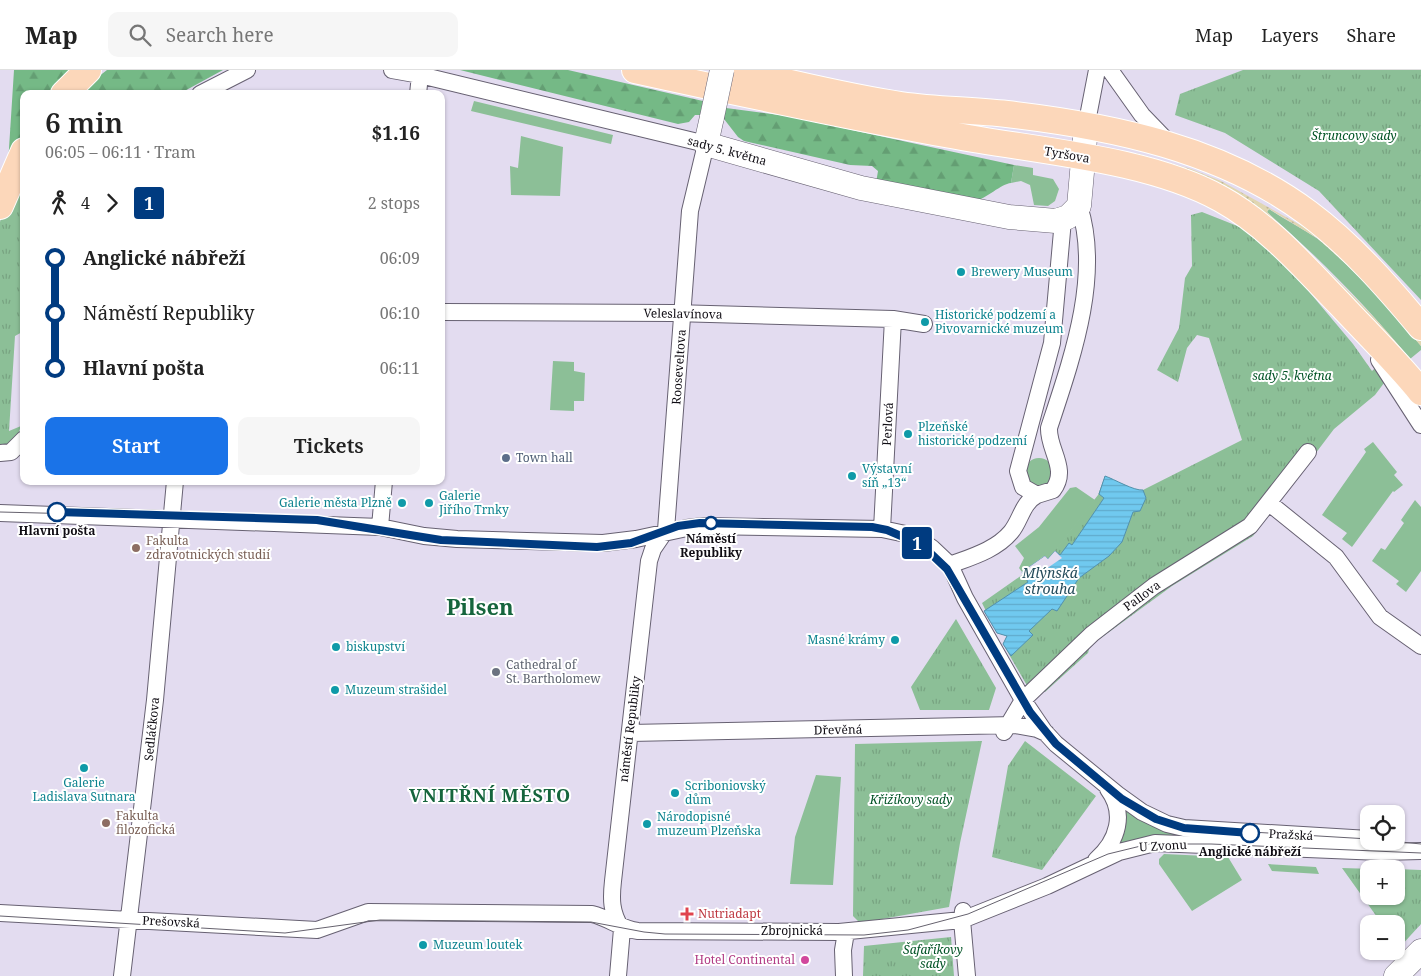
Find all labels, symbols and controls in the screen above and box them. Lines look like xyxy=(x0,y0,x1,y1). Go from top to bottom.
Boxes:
search box xyxy=(108,12,458,57)
text: Map xyxy=(25,18,78,51)
icon: search xyxy=(126,21,154,49)
text: Search here xyxy=(166,22,274,48)
text: Map xyxy=(1195,23,1233,47)
text: Layers xyxy=(1261,23,1319,47)
text: Share xyxy=(1347,23,1396,47)
text: 6 min xyxy=(45,103,123,141)
text: $1.16 xyxy=(371,120,420,146)
park label: Štruncovy sady xyxy=(1311,127,1397,144)
street label: sady 5. května xyxy=(686,132,769,169)
text: 06:05 – 06:11 · Tram xyxy=(45,141,196,163)
street label: Tyršova xyxy=(1043,142,1091,167)
icon: walk xyxy=(45,189,73,217)
icon: forward xyxy=(98,189,126,217)
text: 1 xyxy=(144,191,154,215)
text: 4 xyxy=(81,192,90,214)
text: 2 stops xyxy=(368,192,420,214)
text: Anglické nábřeží xyxy=(83,245,246,271)
text: 06:09 xyxy=(380,247,420,269)
place label: Brewery Museum xyxy=(971,263,1073,280)
marker: Brewery Museum xyxy=(955,266,967,278)
text: Náměstí Republiky xyxy=(83,300,254,326)
text: 06:10 xyxy=(380,302,420,324)
street label: Veleslavínova xyxy=(643,304,723,323)
place label: Historické podzemí a Pivovarnické muzeum xyxy=(935,306,1064,337)
marker: Historické podzemí a Pivovarnické muzeum xyxy=(919,316,931,328)
street label: Rooseveltova xyxy=(667,328,690,405)
text: Hlavní pošta xyxy=(83,355,205,381)
text: 06:11 xyxy=(380,357,420,379)
park label: sady 5. května xyxy=(1252,367,1332,384)
street label: Perlová xyxy=(878,401,897,446)
button: Start xyxy=(45,417,228,475)
button: Tickets xyxy=(238,417,420,475)
place label: Plzeňské historické podzemí xyxy=(918,418,1027,449)
marker: Plzeňské historické podzemí xyxy=(902,428,914,440)
place label: Town hall xyxy=(516,449,573,466)
marker: Town hall xyxy=(500,452,512,464)
place label: Výstavní síň „13“ xyxy=(862,460,912,491)
marker: Výstavní síň „13“ xyxy=(846,470,858,482)
place label: Galerie Jiřího Trnky xyxy=(438,487,509,518)
place label: Galerie města Plzně xyxy=(279,494,392,511)
marker: Galerie města Plzně xyxy=(396,497,408,509)
marker: Galerie Jiřího Trnky xyxy=(423,497,435,509)
marker: Hlavní pošta xyxy=(47,502,67,522)
marker: Náměstí Republiky xyxy=(704,516,718,530)
place label: Hlavní pošta xyxy=(19,522,95,539)
line badge: 1 xyxy=(901,527,933,559)
place label: Náměstí Republiky xyxy=(680,530,742,561)
text: 1 xyxy=(912,531,922,555)
place label: Fakulta zdravotnických studií xyxy=(146,532,270,563)
marker: Fakulta zdravotnických studií xyxy=(130,542,142,554)
water label: Mlýnská strouha xyxy=(1021,563,1079,598)
street label: Pallova xyxy=(1120,576,1164,615)
district label: Pilsen xyxy=(446,591,514,621)
place label: Masné krámy xyxy=(807,631,885,648)
marker: Masné krámy xyxy=(889,634,901,646)
place label: biskupství xyxy=(346,638,405,655)
marker: biskupství xyxy=(330,641,342,653)
place label: Cathedral of St. Bartholomew xyxy=(506,656,601,687)
marker: Cathedral of St. Bartholomew xyxy=(490,666,502,678)
street label: náměstí Republiky xyxy=(615,675,644,783)
place label: Muzeum strašidel xyxy=(345,681,447,698)
marker: Muzeum strašidel xyxy=(329,684,341,696)
street label: Sedláčkova xyxy=(140,696,163,762)
street label: Dřevěná xyxy=(814,721,863,738)
marker: Galerie Ladislava Sutnara xyxy=(78,762,90,774)
place label: Galerie Ladislava Sutnara xyxy=(32,774,136,805)
place label: Scriboniovský dům xyxy=(685,777,766,808)
district label: VNITŘNÍ MĚSTO xyxy=(409,783,571,807)
marker: Scriboniovský dům xyxy=(669,787,681,799)
park label: Křižíkovy sady xyxy=(869,791,952,808)
map controls xyxy=(1360,805,1405,960)
button: locate xyxy=(1360,805,1405,850)
place label: Fakulta filozofická xyxy=(116,807,176,838)
place label: Národopisné muzeum Plzeňska xyxy=(657,808,761,839)
marker: Fakulta filozofická xyxy=(100,817,112,829)
marker: Národopisné muzeum Plzeňska xyxy=(641,818,653,830)
marker: Anglické nábřeží xyxy=(1240,823,1260,843)
street label: Pražská xyxy=(1268,825,1314,844)
street label: U Zvonu xyxy=(1139,836,1188,855)
place label: Anglické nábřeží xyxy=(1199,843,1302,860)
button: + xyxy=(1360,860,1405,905)
place label: Nutriadapt xyxy=(698,905,761,922)
marker: Nutriadapt xyxy=(680,907,694,921)
street label: Prešovská xyxy=(142,911,201,932)
button: − xyxy=(1360,915,1405,960)
street label: Zbrojnická xyxy=(761,922,823,939)
place label: Muzeum loutek xyxy=(433,936,523,953)
marker: Muzeum loutek xyxy=(417,939,429,951)
park label: Šafaříkovy sady xyxy=(903,941,963,972)
place label: Hotel Continental xyxy=(694,951,795,968)
marker: Hotel Continental xyxy=(799,954,811,966)

